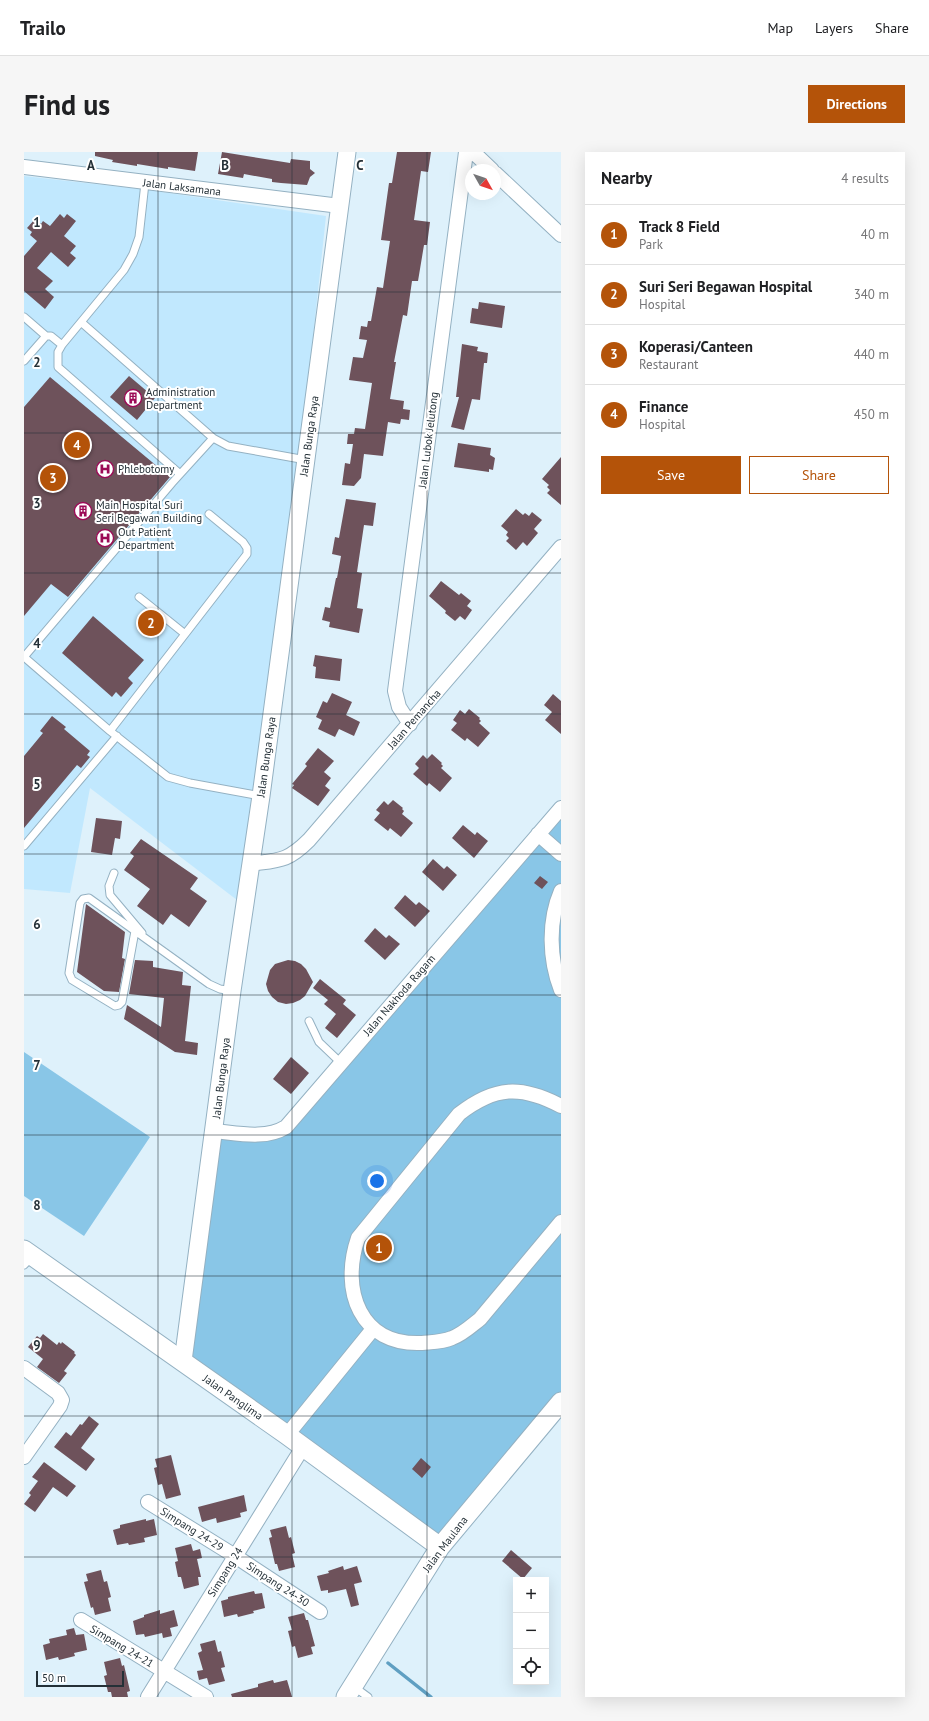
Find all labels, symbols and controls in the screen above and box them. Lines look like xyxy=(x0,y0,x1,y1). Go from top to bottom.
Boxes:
text: Trailo xyxy=(20,16,66,40)
text: Map xyxy=(767,19,793,37)
text: Layers xyxy=(815,19,853,37)
text: Share xyxy=(875,19,909,37)
button: Directions xyxy=(808,85,905,123)
text: Find us xyxy=(24,86,110,123)
text: A xyxy=(87,157,95,174)
text: B xyxy=(221,157,229,174)
text: C xyxy=(356,157,364,174)
north arrow xyxy=(465,164,501,200)
text: Nearby xyxy=(601,167,652,189)
text: 4 results xyxy=(841,170,889,187)
street label: Jalan Laksamana xyxy=(141,175,222,199)
text: 1 xyxy=(33,214,41,231)
text: Track 8 Field xyxy=(639,217,720,236)
text: 1 xyxy=(610,226,618,243)
text: 40 m xyxy=(861,226,889,243)
text: Park xyxy=(639,236,663,253)
text: Suri Seri Begawan Hospital xyxy=(639,277,812,296)
text: 2 xyxy=(610,286,618,303)
text: 340 m xyxy=(854,286,889,303)
text: Hospital xyxy=(639,296,685,313)
text: Koperasi/Canteen xyxy=(639,337,753,356)
text: 3 xyxy=(610,346,618,363)
text: 440 m xyxy=(854,346,889,363)
text: 2 xyxy=(33,354,41,371)
text: Restaurant xyxy=(639,356,698,373)
place label: Administration Department xyxy=(146,385,215,412)
building icon: Administration Department xyxy=(123,388,143,408)
street label: Jalan Lubok Jelutong xyxy=(415,391,441,490)
street label: Jalan Bunga Raya xyxy=(296,395,322,478)
text: Finance xyxy=(639,397,688,416)
text: 4 xyxy=(610,406,618,423)
text: 450 m xyxy=(854,406,889,423)
text: Hospital xyxy=(639,416,685,433)
pin: 4 xyxy=(64,430,90,460)
button: Save xyxy=(601,456,741,494)
button: Share xyxy=(749,456,889,494)
hospital icon: Phlebotomy xyxy=(95,459,115,479)
place label: Phlebotomy xyxy=(118,462,175,476)
pin: 3 xyxy=(40,463,66,493)
text: 3 xyxy=(33,495,41,512)
place label: Main Hospital Suri Seri Begawan Building xyxy=(96,498,202,525)
building icon: Main Hospital Suri Seri Begawan Building xyxy=(73,501,93,521)
place label: Out Patient Department xyxy=(118,525,175,552)
hospital icon: Out Patient Department xyxy=(95,528,115,548)
pin: 2 xyxy=(138,608,164,638)
text: 4 xyxy=(33,635,41,652)
street label: Jalan Pemancha xyxy=(384,686,444,752)
street label: Jalan Bunga Raya xyxy=(253,716,279,799)
text: 5 xyxy=(33,776,41,793)
text: 6 xyxy=(33,916,41,933)
street label: Jalan Nakhoda Ragam xyxy=(359,952,438,1039)
street label: Jalan Bunga Raya xyxy=(209,1037,233,1120)
text: 7 xyxy=(33,1057,41,1074)
your location xyxy=(367,1171,387,1191)
text: 8 xyxy=(33,1197,41,1214)
pin: 1 xyxy=(366,1233,392,1263)
text: 9 xyxy=(33,1337,41,1354)
street label: Jalan Panglima xyxy=(200,1371,266,1423)
street label: Simpang 24-29 xyxy=(158,1504,226,1554)
street label: Jalan Maulana xyxy=(419,1513,471,1576)
street label: Simpang 24 xyxy=(204,1545,246,1599)
street label: Simpang 24-30 xyxy=(244,1559,312,1609)
map controls xyxy=(513,1577,549,1685)
button: + xyxy=(513,1577,549,1613)
button: − xyxy=(513,1613,549,1649)
street label: Simpang 24-21 xyxy=(88,1621,156,1671)
button: locate xyxy=(513,1649,549,1685)
scale bar xyxy=(36,1669,124,1688)
text: 50 m xyxy=(42,1671,66,1685)

